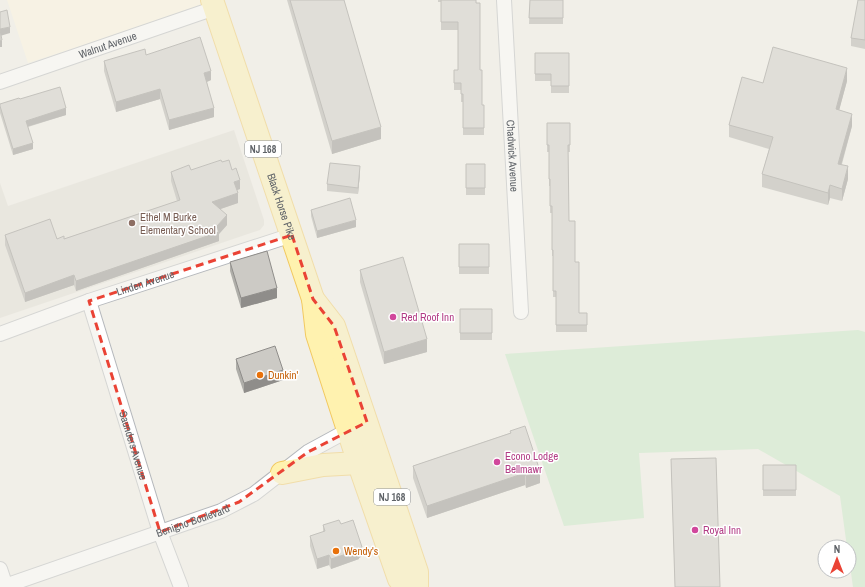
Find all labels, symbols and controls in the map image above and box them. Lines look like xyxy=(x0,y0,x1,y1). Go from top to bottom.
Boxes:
street label: Walnut Avenue xyxy=(77,28,139,61)
street label: Chadwick Avenue xyxy=(504,119,521,192)
road number: NJ 168 xyxy=(245,141,281,157)
street label: Black Horse Pike xyxy=(264,171,299,242)
place label: Ethel M Burke Elementary School xyxy=(140,210,216,237)
marker: Ethel M Burke Elementary School xyxy=(127,218,137,228)
street label: Linden Avenue xyxy=(114,267,176,299)
place label: Red Roof Inn xyxy=(401,310,454,324)
marker: Red Roof Inn xyxy=(388,312,398,322)
place label: Dunkin' xyxy=(268,368,299,382)
marker: Dunkin' xyxy=(255,370,265,380)
street label: Saunders Avenue xyxy=(116,409,151,481)
place label: Econo Lodge Bellmawr xyxy=(505,449,558,476)
marker: Econo Lodge Bellmawr xyxy=(492,457,502,467)
road number: NJ 168 xyxy=(374,489,410,505)
street label: Benigno Boulevard xyxy=(154,501,232,540)
place label: Royal Inn xyxy=(703,523,741,537)
marker: Royal Inn xyxy=(690,525,700,535)
north arrow xyxy=(817,539,857,579)
text: N xyxy=(834,542,840,556)
place label: Wendy's xyxy=(344,544,379,558)
marker: Wendy's xyxy=(331,546,341,556)

